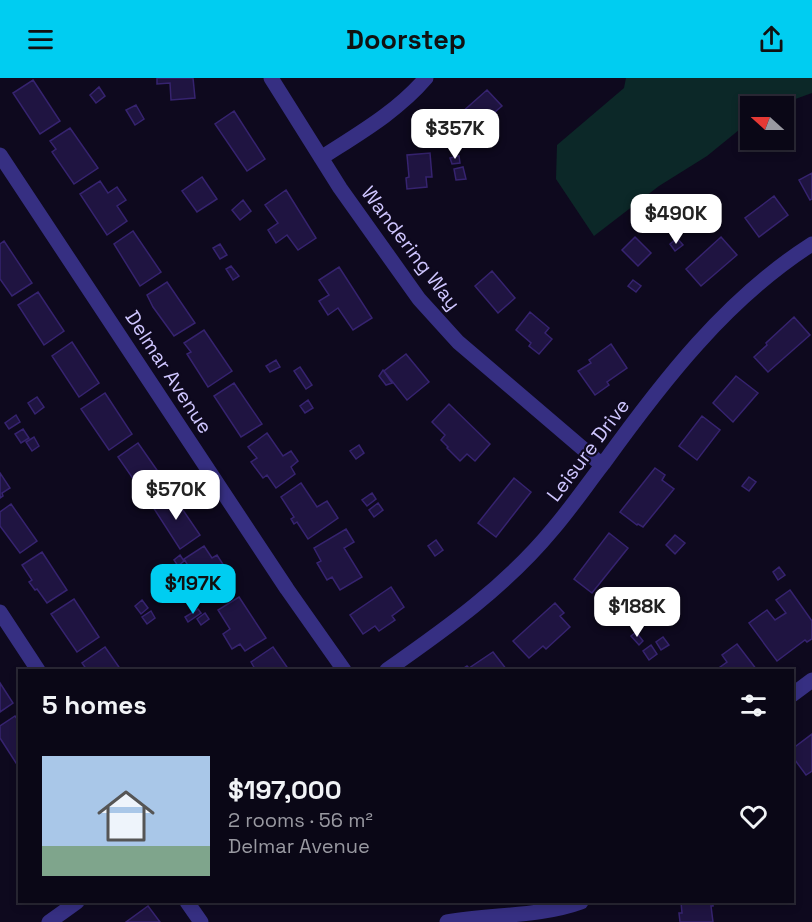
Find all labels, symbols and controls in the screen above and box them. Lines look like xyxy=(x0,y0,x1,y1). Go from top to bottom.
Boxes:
text: Doorstep xyxy=(346,22,466,57)
icon: menu xyxy=(24,23,57,56)
icon: share xyxy=(755,23,788,56)
north arrow xyxy=(740,96,794,150)
map controls xyxy=(740,96,794,150)
pin: $357K xyxy=(413,109,497,160)
text: $357K xyxy=(425,115,485,141)
street label: Wandering Way xyxy=(356,181,466,315)
pin: $490K xyxy=(634,194,718,245)
text: $490K xyxy=(645,200,707,226)
street label: Delmar Avenue xyxy=(119,305,219,439)
street label: Leisure Drive xyxy=(541,393,635,507)
pin: $570K xyxy=(134,470,218,521)
text: $570K xyxy=(146,476,206,502)
pin: $197K xyxy=(151,564,235,615)
text: $197K xyxy=(165,570,221,596)
pin: $188K xyxy=(595,587,679,638)
text: $188K xyxy=(608,593,666,619)
text: 5 homes xyxy=(42,688,147,722)
icon: filters xyxy=(737,689,770,722)
text: $197,000 xyxy=(228,773,342,807)
icon: home xyxy=(90,780,162,852)
icon: heart xyxy=(737,800,770,833)
text: 2 rooms · 56 m² xyxy=(228,807,373,833)
text: Delmar Avenue xyxy=(228,833,370,859)

